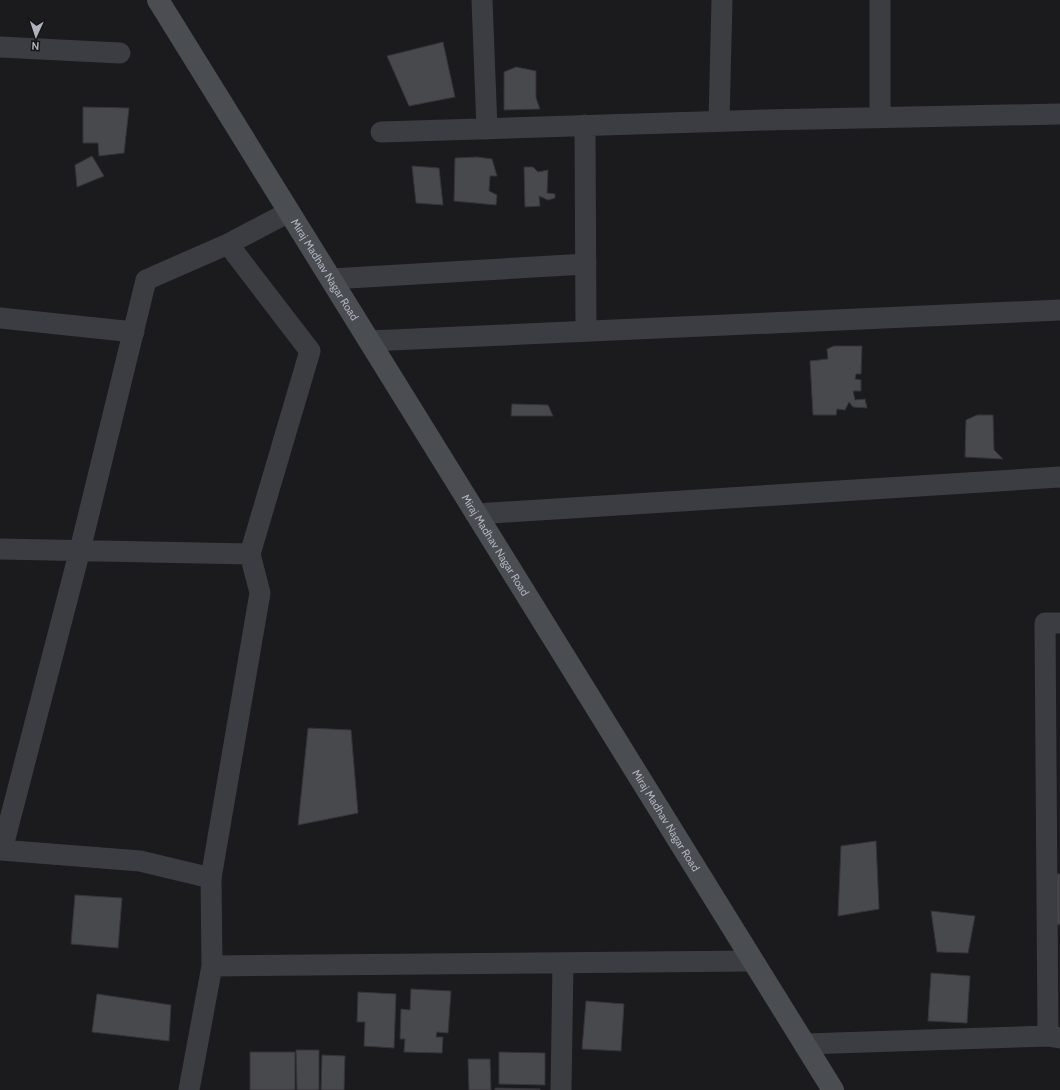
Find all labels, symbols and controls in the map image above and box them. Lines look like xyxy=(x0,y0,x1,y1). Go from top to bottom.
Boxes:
north arrow xyxy=(16,16,56,56)
text: N xyxy=(31,39,40,53)
street label: Miraj Madhav Nagar Road xyxy=(288,216,362,323)
street label: Miraj Madhav Nagar Road xyxy=(459,491,532,599)
street label: Miraj Madhav Nagar Road xyxy=(629,767,703,874)

